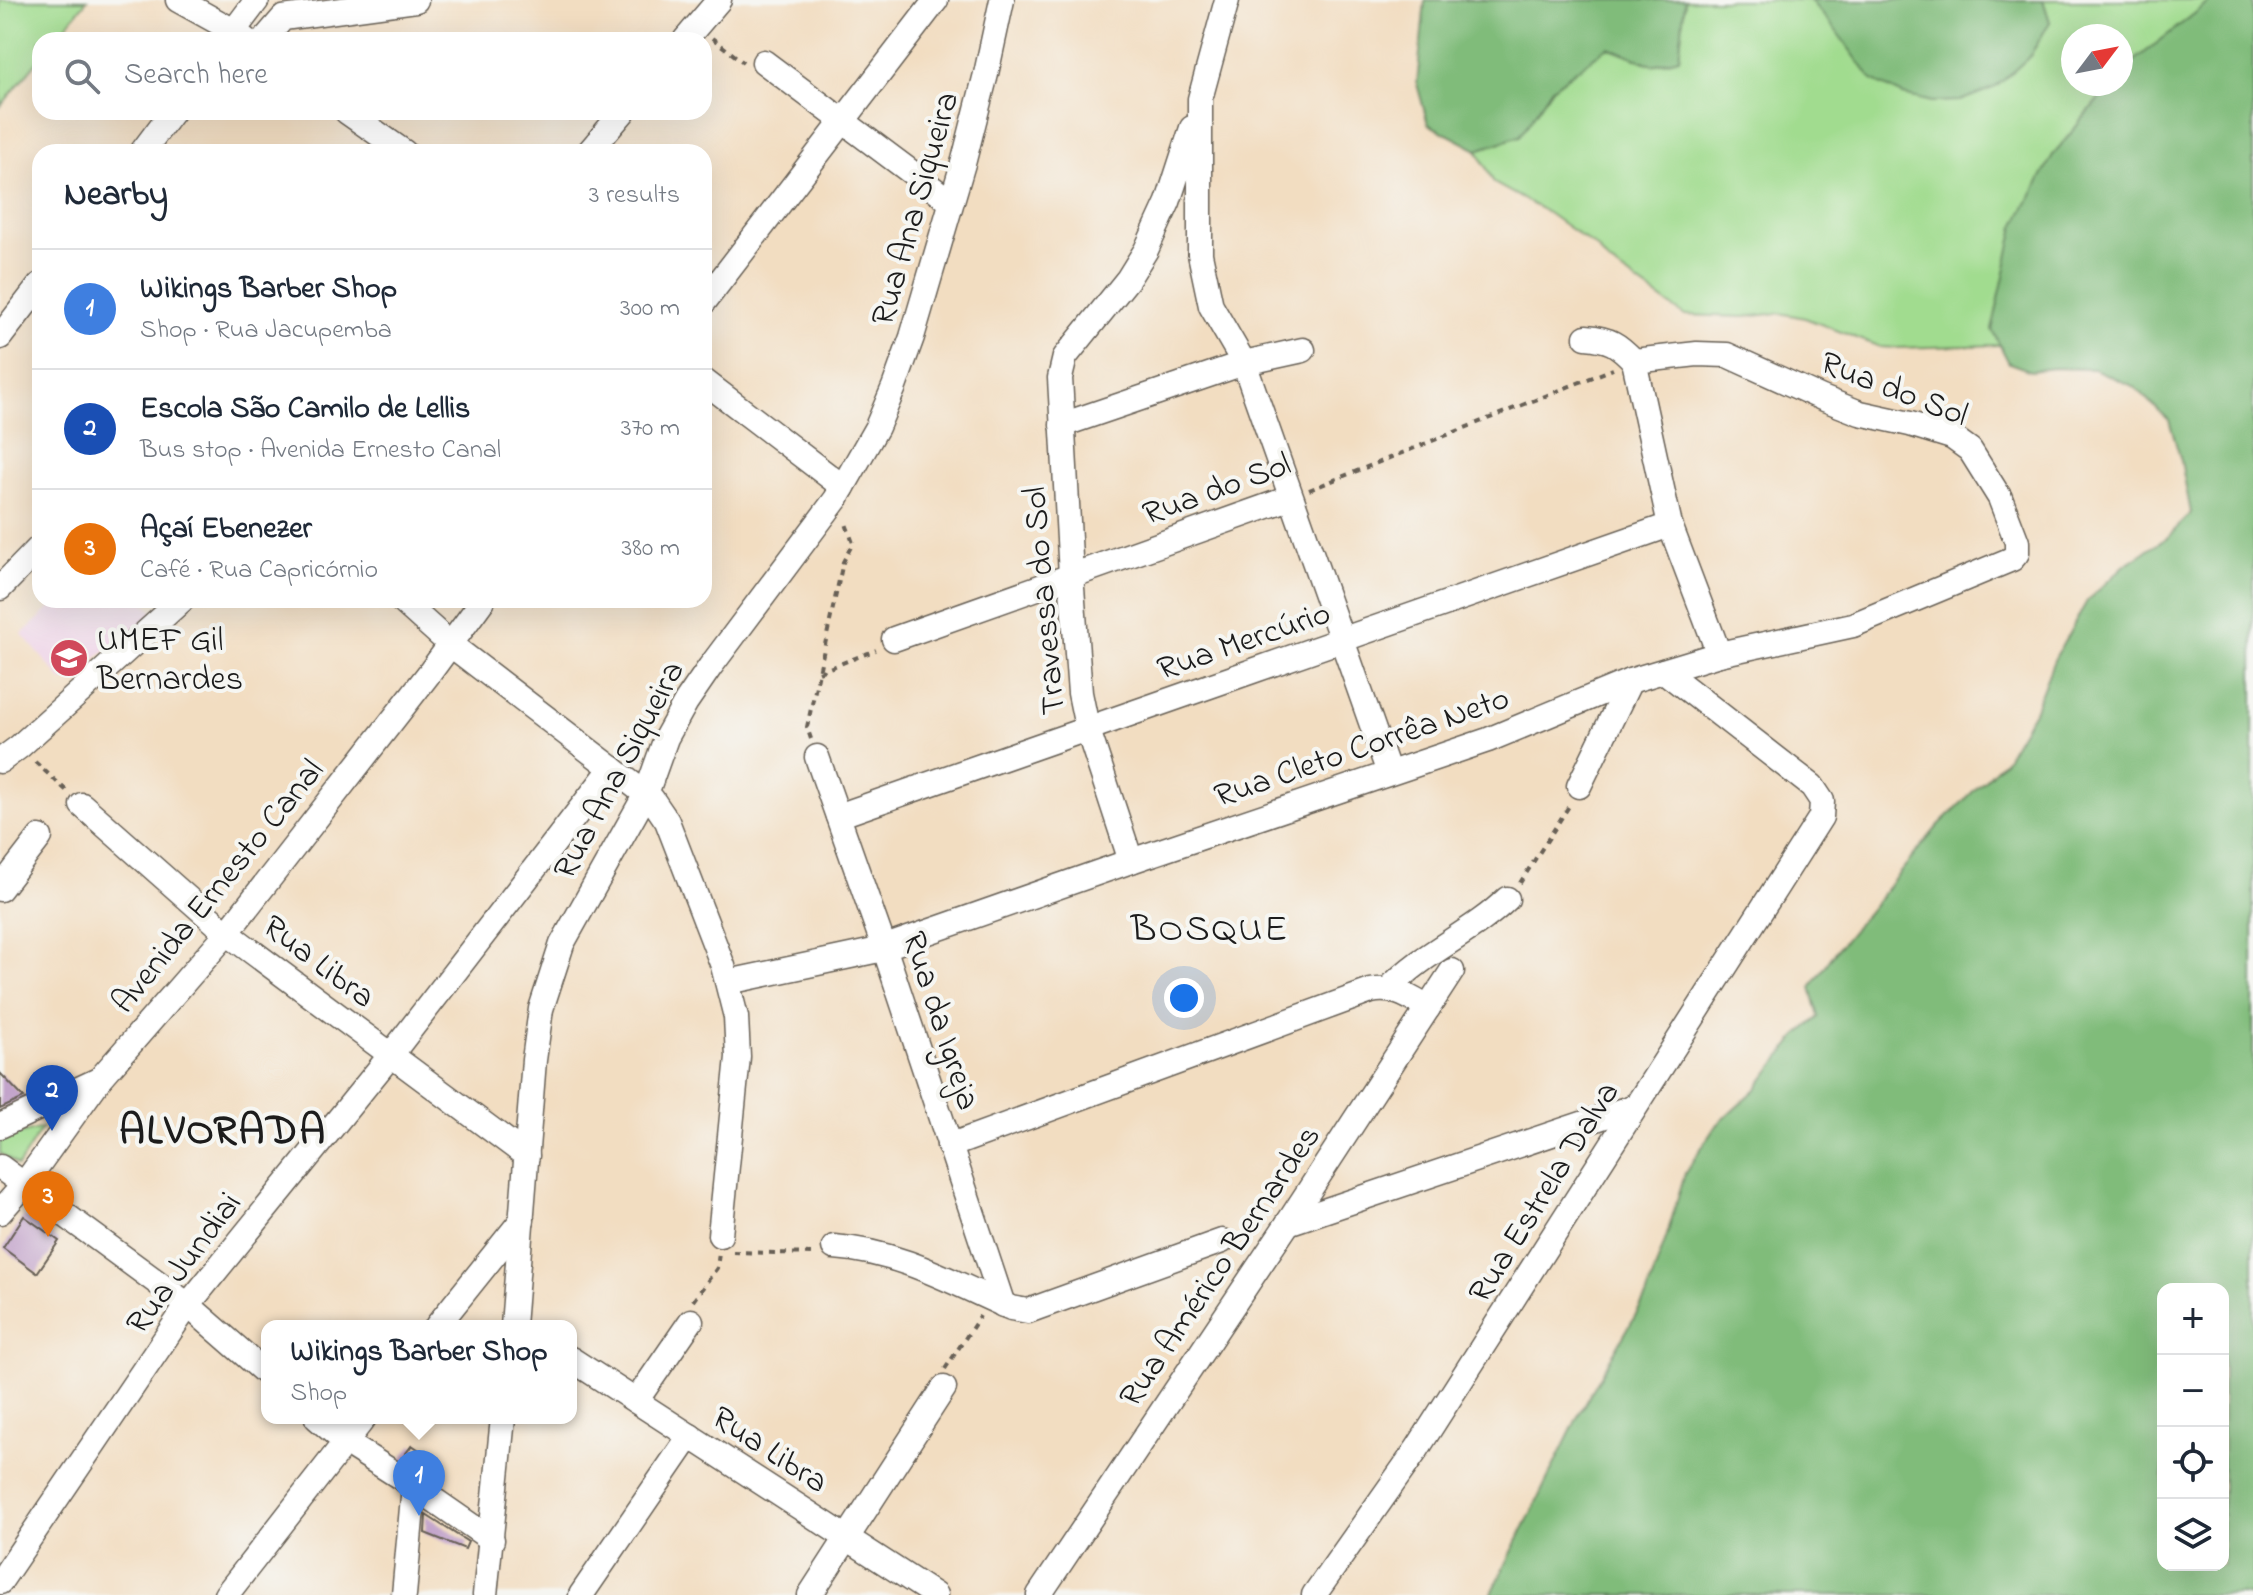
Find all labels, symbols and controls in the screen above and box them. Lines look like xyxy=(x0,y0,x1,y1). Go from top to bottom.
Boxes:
north arrow xyxy=(2061,24,2133,96)
search box xyxy=(32,32,712,120)
icon: search xyxy=(60,54,104,98)
text: Search here xyxy=(124,54,268,98)
street label: Rua Ana Siqueira xyxy=(860,86,974,332)
text: Nearby xyxy=(64,171,168,221)
text: 3 results xyxy=(589,177,680,215)
text: Wikings Barber Shop xyxy=(140,268,397,312)
text: 1 xyxy=(86,290,94,328)
text: 300 m xyxy=(620,290,680,328)
text: Shop · Rua Jacupemba xyxy=(140,312,392,350)
street label: Rua do Sol xyxy=(1812,340,1975,442)
text: Escola São Camilo de Lellis xyxy=(140,388,470,432)
text: 2 xyxy=(84,410,96,448)
text: 370 m xyxy=(621,410,680,448)
text: Bus stop · Avenida Ernesto Canal xyxy=(140,432,501,470)
street label: Rua do Sol xyxy=(1136,441,1299,541)
street label: Travessa do Sol xyxy=(1011,485,1081,717)
text: Açaí Ebenezer xyxy=(140,508,312,552)
text: 3 xyxy=(85,530,95,568)
text: 380 m xyxy=(622,530,680,568)
text: Café · Rua Capricórnio xyxy=(140,552,378,590)
street label: Rua Mercúrio xyxy=(1151,590,1338,696)
place label: UMEF Gil Bernardes xyxy=(96,617,243,706)
school or university icon: UMEF Gil Bernardes xyxy=(48,637,90,679)
street label: Rua Ana Siqueira xyxy=(542,653,699,889)
street label: Rua Cleto Corrêa Neto xyxy=(1208,675,1517,823)
street label: Avenida Ernesto Canal xyxy=(101,749,338,1026)
district label: BOSQUE xyxy=(1130,903,1289,959)
street label: Rua Libra xyxy=(250,904,385,1022)
street label: Rua da Igreja xyxy=(887,925,992,1117)
your location xyxy=(1164,978,1204,1018)
pin: 2 xyxy=(26,1065,78,1131)
street label: Rua Estrela Dalva xyxy=(1457,1073,1634,1314)
district label: ALVORADA xyxy=(119,1102,327,1163)
street label: Rua Américo Bernardes xyxy=(1108,1116,1335,1419)
pin: 3 xyxy=(22,1171,74,1237)
street label: Rua Jundiai xyxy=(115,1183,256,1346)
map controls xyxy=(2157,1283,2229,1571)
button: + xyxy=(2157,1283,2229,1355)
popup xyxy=(261,1320,577,1424)
text: Wikings Barber Shop xyxy=(291,1331,547,1375)
button: − xyxy=(2157,1355,2229,1427)
text: Shop xyxy=(291,1375,347,1413)
street label: Rua Libra xyxy=(700,1395,837,1508)
button: locate xyxy=(2157,1427,2229,1499)
pin: 1 xyxy=(393,1450,445,1516)
button: layers xyxy=(2157,1499,2229,1571)

